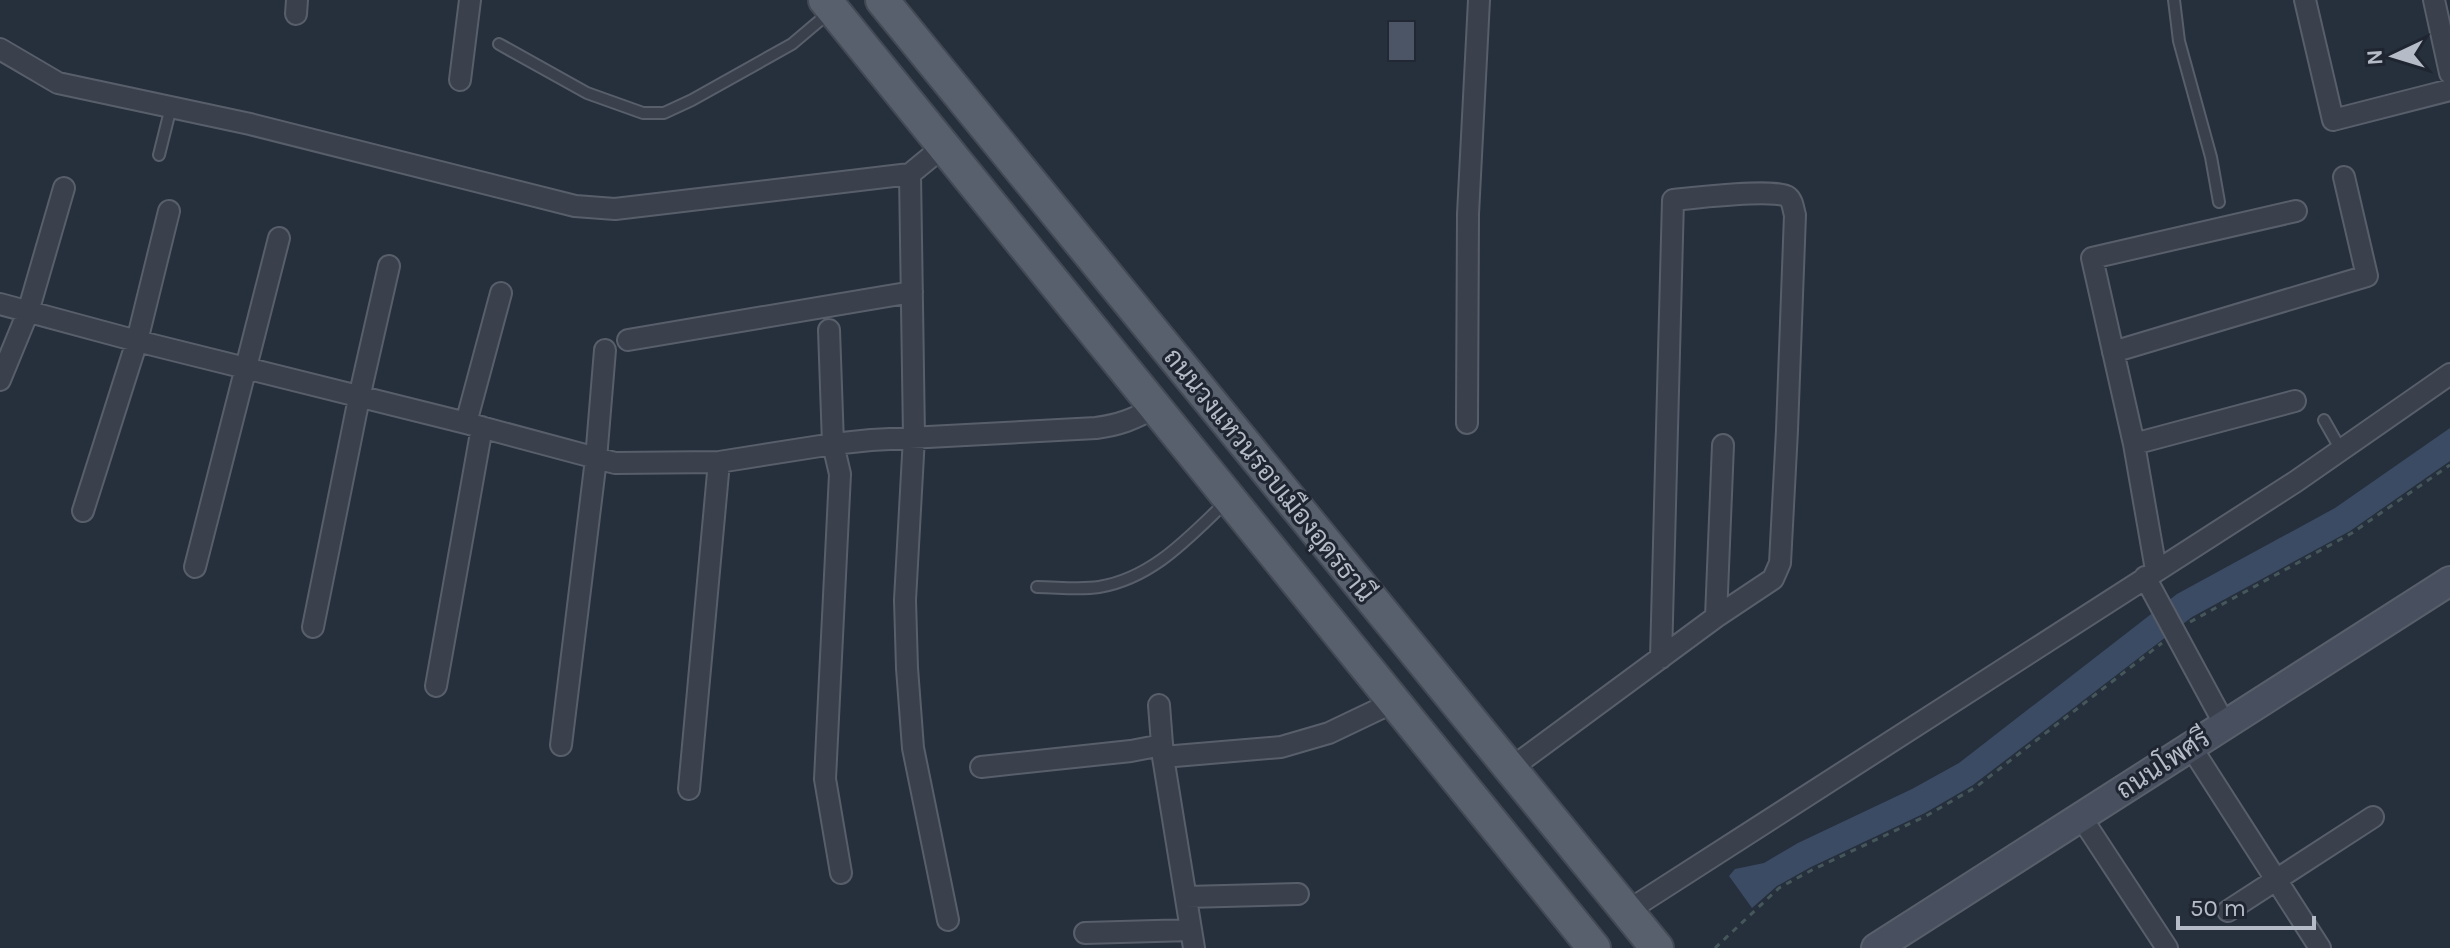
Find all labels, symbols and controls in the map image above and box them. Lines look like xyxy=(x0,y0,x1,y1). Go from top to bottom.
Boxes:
north arrow xyxy=(2354,16,2434,96)
text: N xyxy=(2362,49,2389,66)
street label: ถนนวงแหวนรอบเมืองอุดรธานี xyxy=(1156,341,1382,609)
street label: ถนนโพศรี xyxy=(2110,722,2215,806)
scale bar xyxy=(2178,880,2314,930)
text: 50 m xyxy=(2190,894,2246,922)

